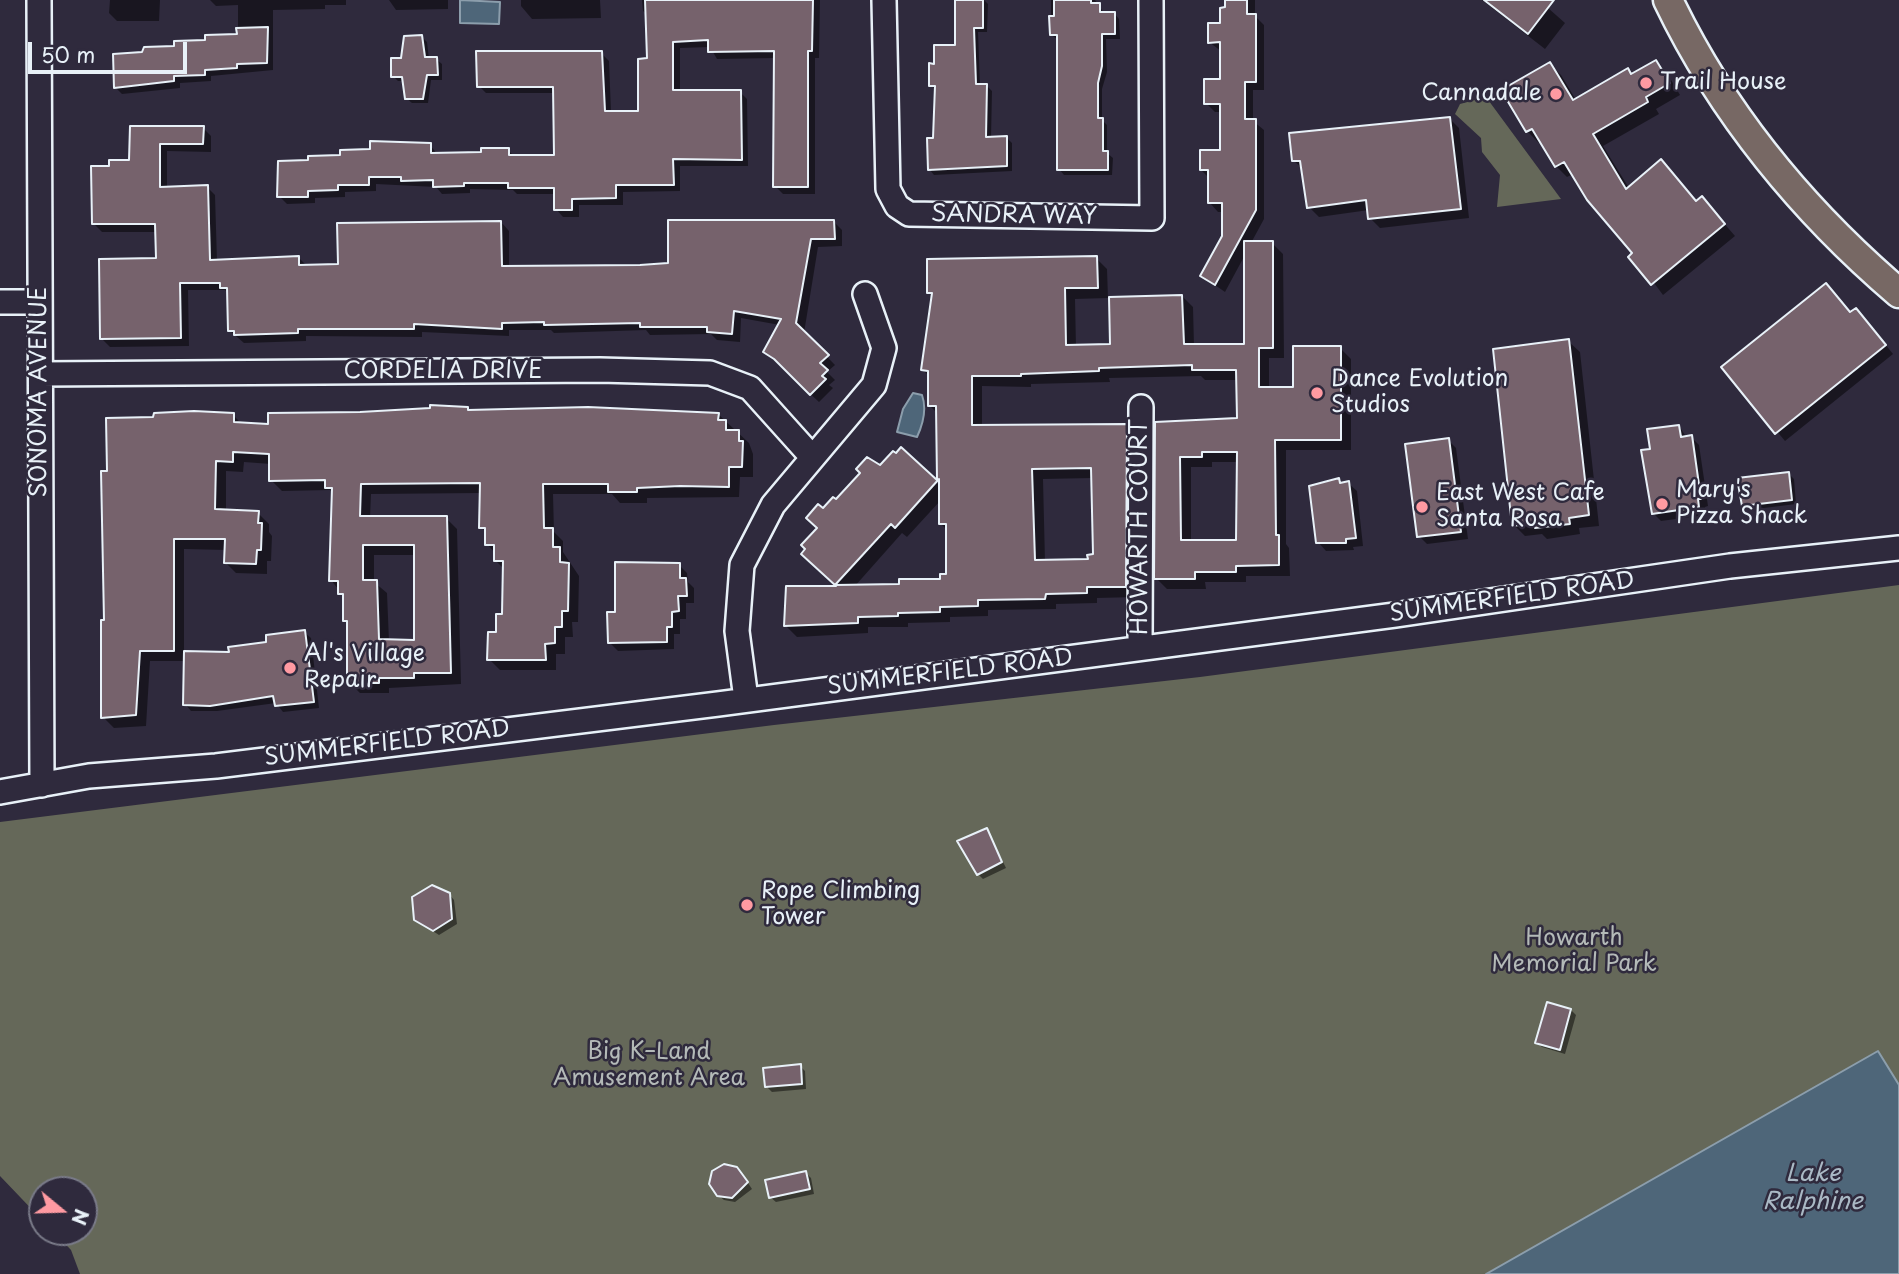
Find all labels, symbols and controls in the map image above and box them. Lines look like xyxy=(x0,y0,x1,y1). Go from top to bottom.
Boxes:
scale bar xyxy=(32,28,191,72)
text: 50 m xyxy=(41,38,95,70)
place label: Trail House xyxy=(1660,69,1787,97)
marker: Trail House xyxy=(1638,75,1654,91)
place label: Cannadale xyxy=(1421,80,1542,108)
marker: Cannadale xyxy=(1548,86,1564,102)
street label: SANDRA WAY xyxy=(931,201,1097,231)
street label: SONOMA AVENUE xyxy=(26,287,54,497)
street label: CORDELIA DRIVE xyxy=(344,358,542,386)
place label: Dance Evolution Studios xyxy=(1331,366,1508,420)
marker: Dance Evolution Studios xyxy=(1309,385,1325,401)
street label: HOWARTH COURT xyxy=(1127,419,1155,635)
place label: Mary's Pizza Shack xyxy=(1676,477,1807,531)
place label: East West Cafe Santa Rosa xyxy=(1436,480,1605,534)
marker: Mary's Pizza Shack xyxy=(1654,496,1670,512)
marker: East West Cafe Santa Rosa xyxy=(1414,499,1430,515)
street label: SUMMERFIELD ROAD xyxy=(1388,567,1636,629)
place label: Al's Village Repair xyxy=(304,641,425,695)
street label: SUMMERFIELD ROAD xyxy=(826,644,1074,702)
marker: Al's Village Repair xyxy=(282,660,298,676)
street label: SUMMERFIELD ROAD xyxy=(263,715,511,773)
place label: Rope Climbing Tower xyxy=(761,878,920,932)
marker: Rope Climbing Tower xyxy=(739,897,755,913)
park label: Howarth Memorial Park xyxy=(1491,925,1657,979)
park label: Big K–Land Amusement Area xyxy=(553,1039,745,1093)
water label: Lake Ralphine xyxy=(1763,1160,1863,1216)
north arrow xyxy=(28,1176,98,1246)
text: N xyxy=(65,1206,97,1229)

